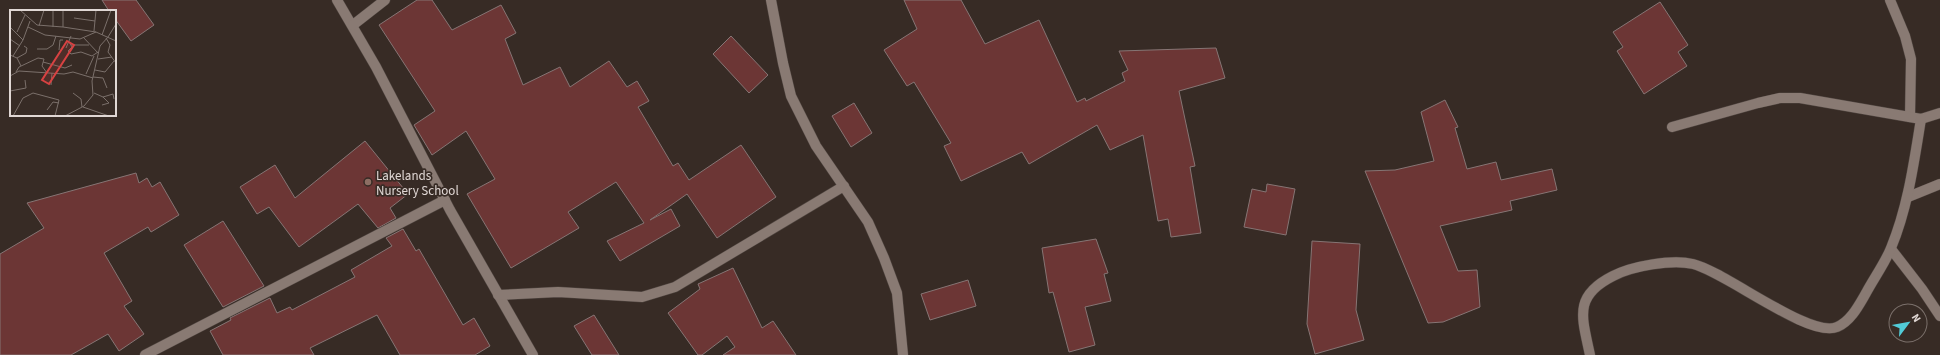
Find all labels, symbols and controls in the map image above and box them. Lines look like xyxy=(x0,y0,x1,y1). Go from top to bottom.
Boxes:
inset map xyxy=(10,10,116,116)
place label: Lakelands Nursery School xyxy=(376,167,459,200)
marker: Lakelands Nursery School xyxy=(363,177,373,187)
north arrow xyxy=(1888,303,1928,343)
text: N xyxy=(1908,311,1924,325)

